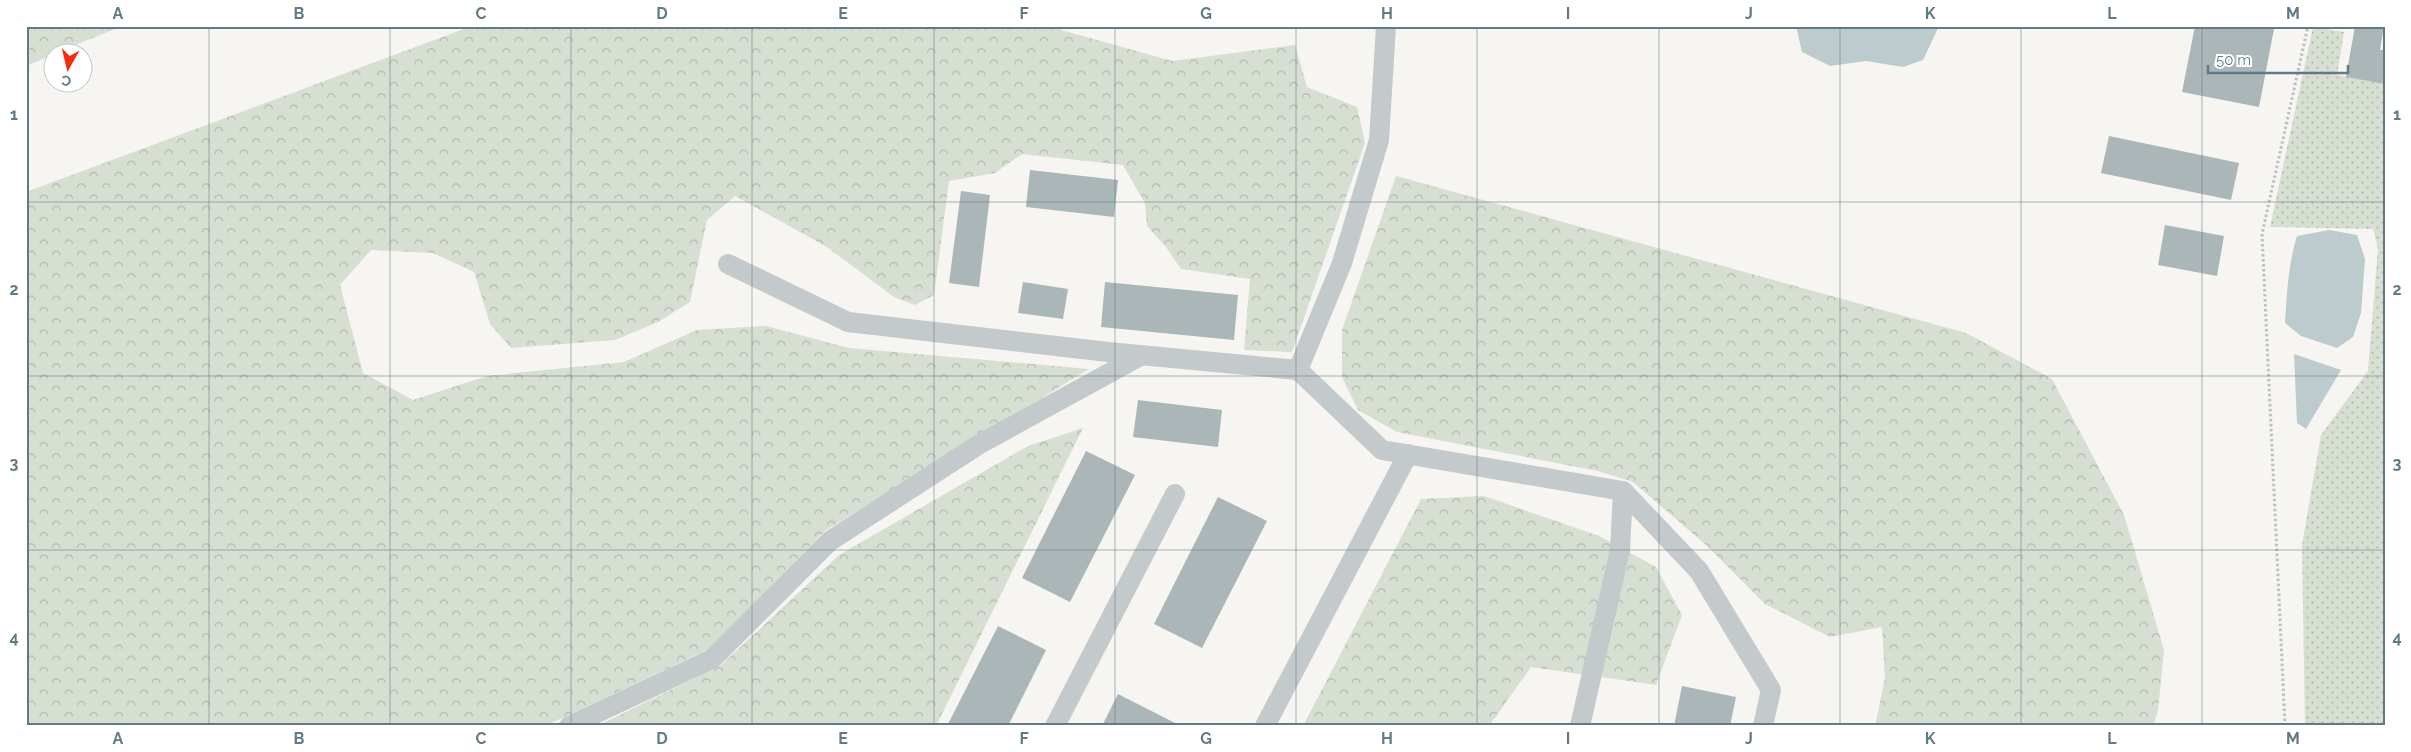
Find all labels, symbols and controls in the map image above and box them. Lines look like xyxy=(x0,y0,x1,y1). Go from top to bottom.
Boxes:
text: A xyxy=(113,4,124,23)
text: B xyxy=(294,4,305,23)
text: C xyxy=(476,4,487,23)
text: D xyxy=(656,4,668,23)
text: E xyxy=(838,4,848,23)
text: F xyxy=(1019,4,1029,23)
text: G xyxy=(1200,4,1212,23)
text: H xyxy=(1381,4,1393,23)
text: I xyxy=(1566,4,1570,23)
text: J xyxy=(1745,4,1753,23)
text: K xyxy=(1925,4,1936,23)
text: L xyxy=(2107,4,2117,23)
text: M xyxy=(2286,4,2300,23)
north arrow xyxy=(42,42,92,92)
scale bar xyxy=(2208,42,2348,74)
text: 50 m xyxy=(2216,51,2251,69)
text: С xyxy=(60,72,72,89)
text: 1 xyxy=(10,105,18,124)
text: 1 xyxy=(2393,105,2401,124)
text: 2 xyxy=(9,280,19,299)
text: 2 xyxy=(2392,280,2402,299)
text: 3 xyxy=(10,454,19,473)
text: 3 xyxy=(2393,454,2402,473)
text: 4 xyxy=(9,628,19,647)
text: 4 xyxy=(2392,628,2402,647)
text: A xyxy=(113,729,124,748)
text: B xyxy=(294,729,305,748)
text: C xyxy=(476,729,487,748)
text: D xyxy=(656,729,668,748)
text: E xyxy=(838,729,848,748)
text: F xyxy=(1019,729,1029,748)
text: G xyxy=(1200,729,1212,748)
text: H xyxy=(1381,729,1393,748)
text: I xyxy=(1566,729,1570,748)
text: J xyxy=(1745,729,1753,748)
text: K xyxy=(1925,729,1936,748)
text: L xyxy=(2107,729,2117,748)
text: M xyxy=(2286,729,2300,748)

